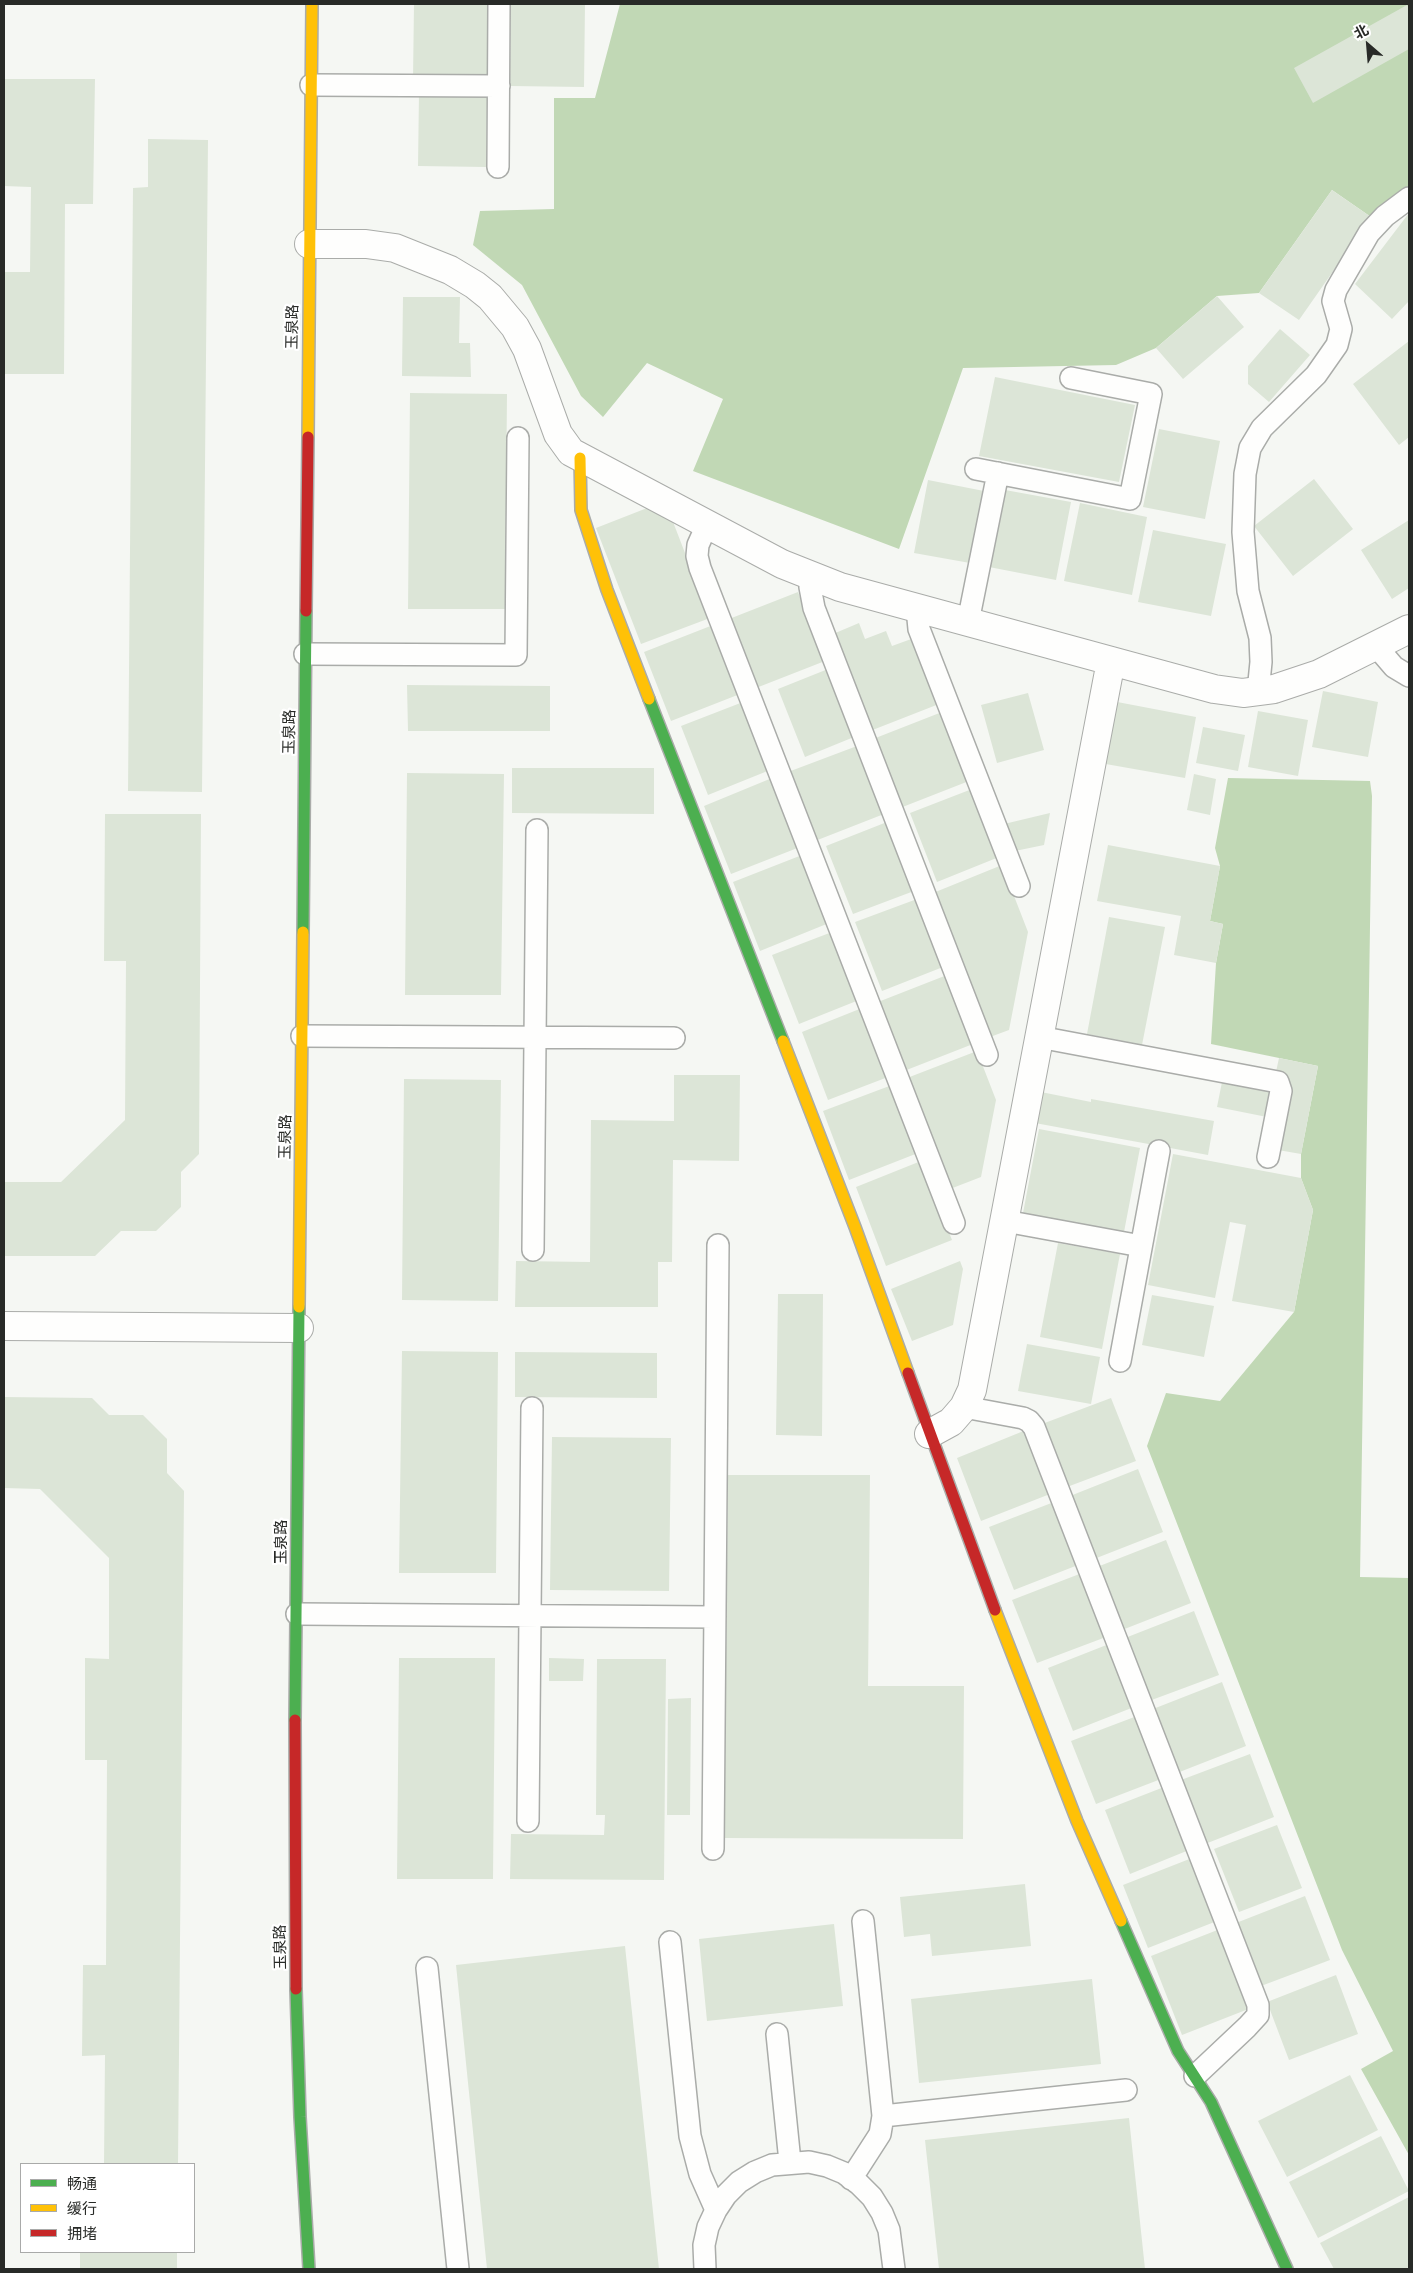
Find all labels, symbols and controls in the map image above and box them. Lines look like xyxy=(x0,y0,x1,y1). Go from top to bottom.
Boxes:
north arrow xyxy=(1343,20,1393,70)
text: 北 xyxy=(1350,20,1372,43)
street label: 玉泉路 xyxy=(284,304,302,350)
street label: 玉泉路 xyxy=(281,709,299,755)
street label: 玉泉路 xyxy=(277,1114,295,1160)
street label: 玉泉路 xyxy=(273,1520,291,1564)
street label: 玉泉路 xyxy=(272,1924,290,1970)
legend xyxy=(20,2163,195,2253)
text: 畅通 xyxy=(67,2173,97,2194)
text: 缓行 xyxy=(67,2198,97,2219)
text: 拥堵 xyxy=(67,2223,97,2244)

